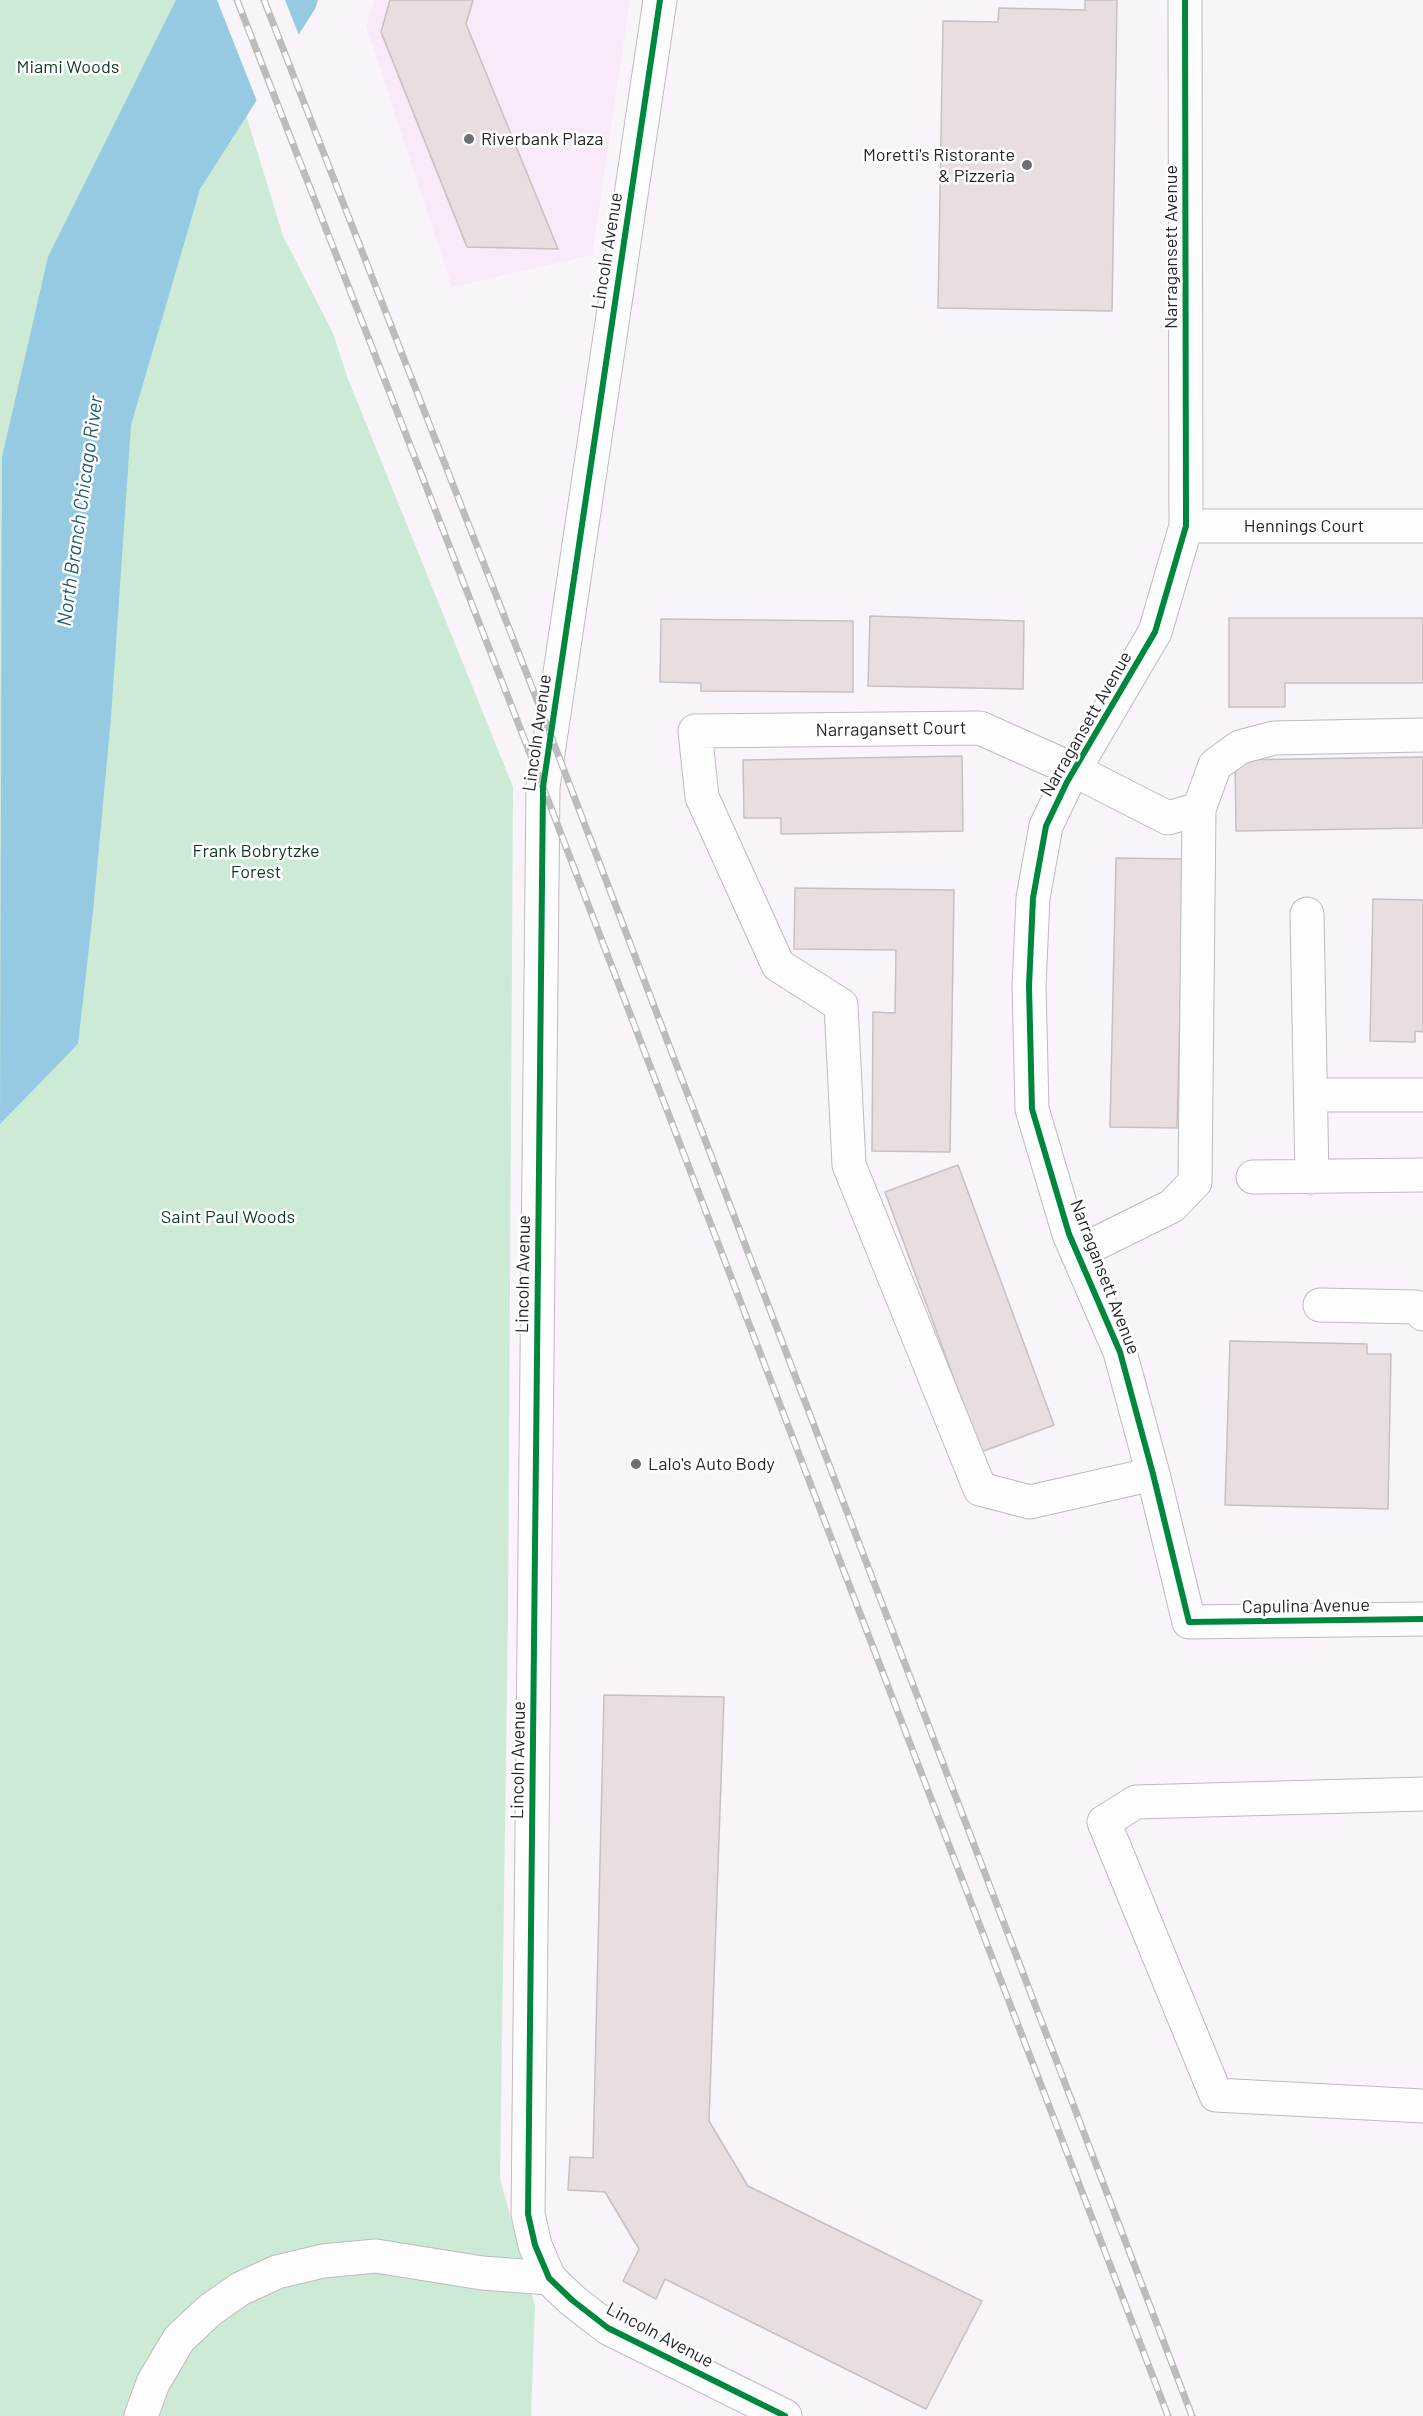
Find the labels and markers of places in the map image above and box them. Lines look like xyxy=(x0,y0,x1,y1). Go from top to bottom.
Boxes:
place label: Riverbank Plaza xyxy=(481,128,604,150)
marker: Riverbank Plaza xyxy=(462,132,476,146)
place label: Moretti's Ristorante & Pizzeria xyxy=(863,144,1015,186)
marker: Moretti's Ristorante & Pizzeria xyxy=(1020,158,1034,172)
place label: Lalo's Auto Body xyxy=(648,1453,775,1475)
marker: Lalo's Auto Body xyxy=(629,1457,643,1471)

